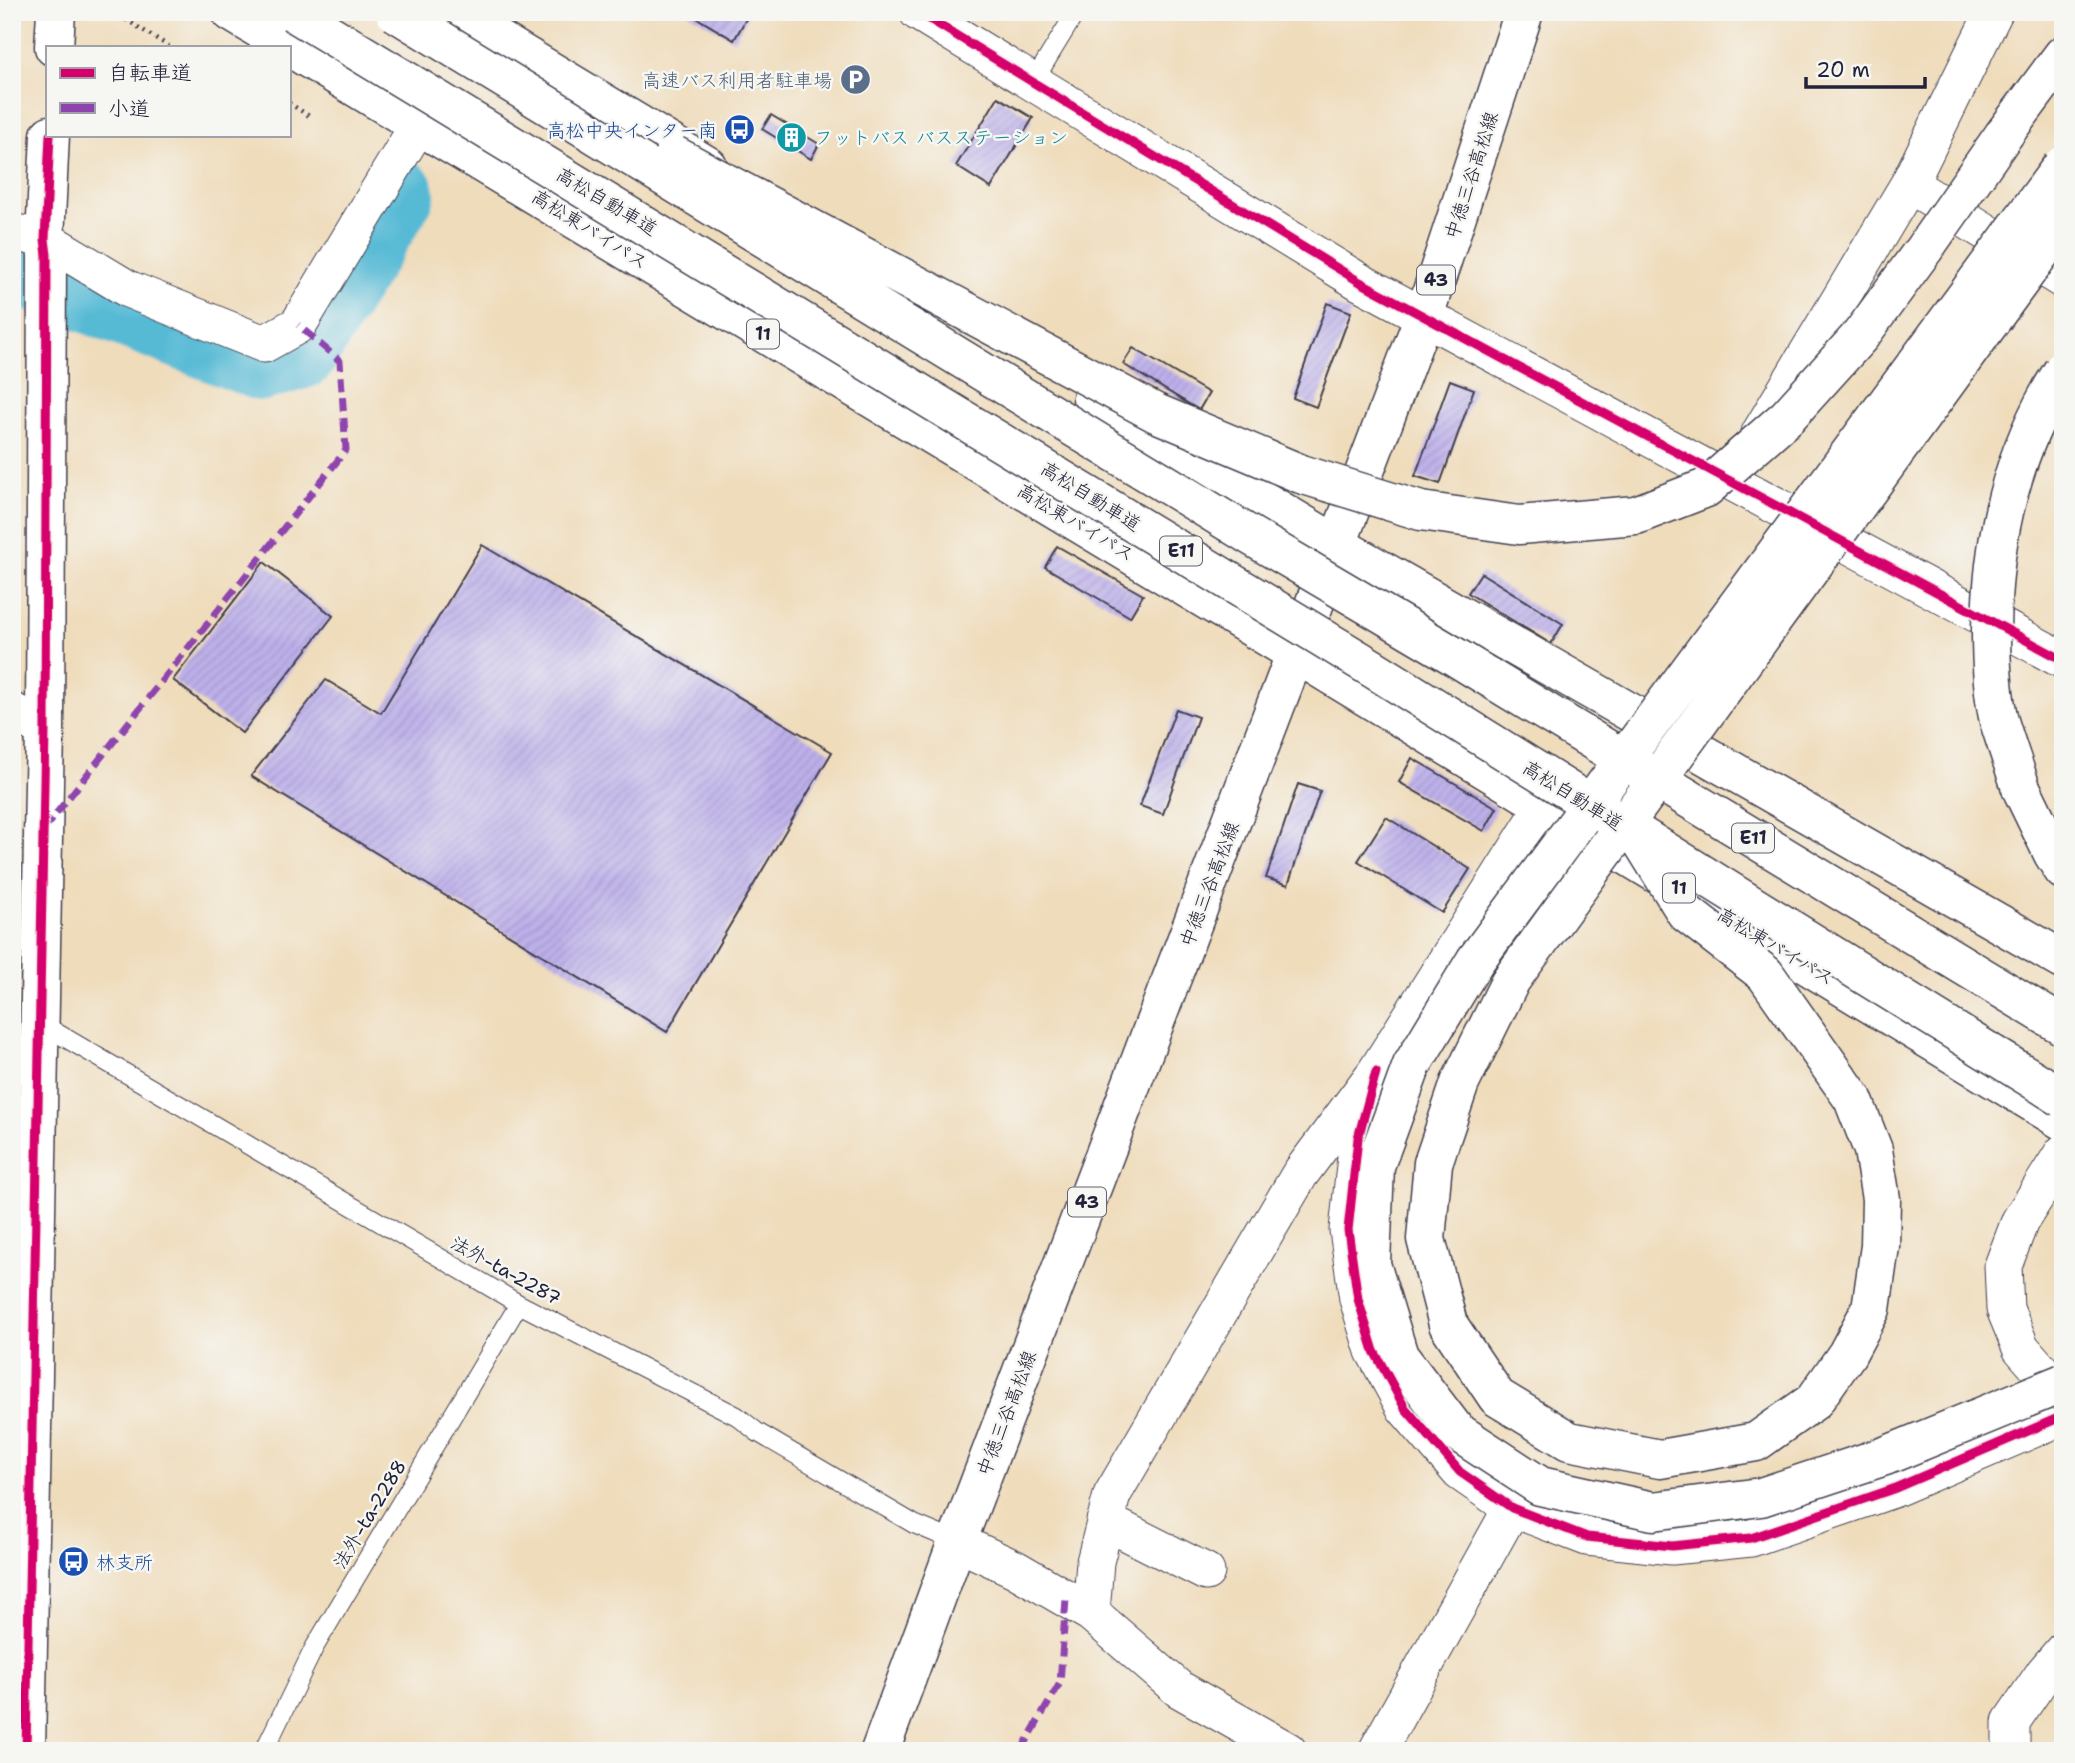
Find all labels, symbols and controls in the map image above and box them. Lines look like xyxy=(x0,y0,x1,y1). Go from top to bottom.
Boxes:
legend xyxy=(46,46,290,136)
scale bar xyxy=(1806,46,1924,90)
text: 20 m xyxy=(1816,56,1870,84)
text: 自転車道 xyxy=(108,59,192,87)
parking icon: 高速バス利用者駐車場 xyxy=(838,63,872,97)
place label: 高速バス利用者駐車場 xyxy=(642,68,832,93)
text: 小道 xyxy=(108,95,150,123)
street label: 中徳三谷高松線 xyxy=(1439,108,1504,242)
bus stop icon: 高松中央インター南 xyxy=(723,113,757,147)
place label: 高松中央インター南 xyxy=(547,118,717,143)
building icon: フットバス バスステーション xyxy=(774,120,808,154)
place label: フットバス バスステーション xyxy=(814,125,1068,150)
street label: 高松自動車道 xyxy=(551,161,662,242)
street label: 高松東バイパス xyxy=(527,184,653,275)
road number: 43 xyxy=(1417,266,1455,294)
road number: 11 xyxy=(747,320,779,348)
street label: 高松自動車道 xyxy=(1036,456,1146,537)
street label: 高松東バイパス xyxy=(1012,478,1139,567)
road number: E11 xyxy=(1160,536,1202,566)
street label: 高松自動車道 xyxy=(1518,755,1628,836)
street label: 中徳三谷高松線 xyxy=(1174,818,1245,951)
road number: E11 xyxy=(1732,824,1774,852)
road number: 11 xyxy=(1663,874,1695,903)
street label: 高松東バイパス xyxy=(1712,902,1839,991)
road number: 43 xyxy=(1068,1188,1106,1217)
street label: 法外-ta-2287 xyxy=(446,1230,565,1311)
street label: 中徳三谷高松線 xyxy=(971,1347,1042,1480)
street label: 法外-ta-2288 xyxy=(327,1455,412,1574)
bus stop icon: 林支所 xyxy=(56,1545,90,1579)
place label: 林支所 xyxy=(96,1550,153,1575)

